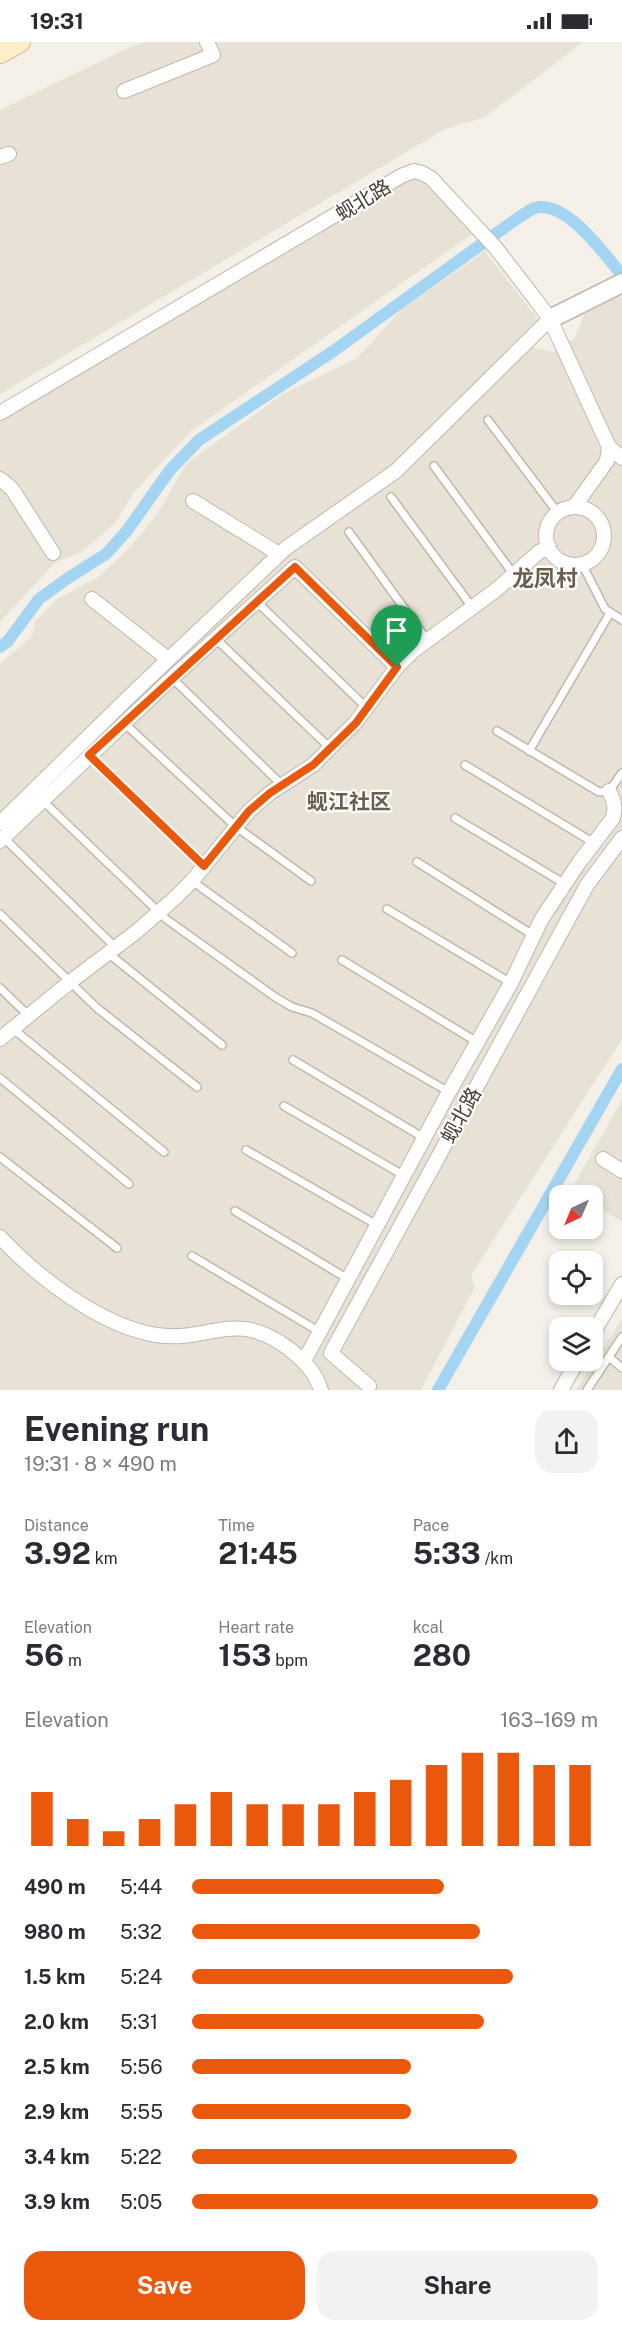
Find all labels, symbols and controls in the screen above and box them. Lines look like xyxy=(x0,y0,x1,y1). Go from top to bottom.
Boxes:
text: 19:31 xyxy=(30,8,84,34)
street label: 蚬北路 xyxy=(331,174,395,226)
district label: 龙凤村 xyxy=(512,565,578,591)
pin xyxy=(371,605,422,667)
icon: arrive xyxy=(380,614,413,647)
district label: 蚬江社区 xyxy=(307,789,391,814)
street label: 蚬北路 xyxy=(436,1083,486,1147)
north arrow xyxy=(549,1185,603,1239)
map controls xyxy=(549,1185,603,1371)
button: locate xyxy=(549,1251,603,1305)
button: layers xyxy=(549,1317,603,1371)
text: Evening run xyxy=(24,1410,209,1448)
button: share xyxy=(535,1410,598,1473)
text: 19:31 · 8 × 490 m xyxy=(24,1452,177,1476)
text: Distance xyxy=(24,1516,89,1535)
text: Time xyxy=(218,1516,255,1535)
text: Pace xyxy=(413,1516,449,1535)
text: 3.92 xyxy=(24,1535,91,1571)
text: 21:45 xyxy=(218,1535,298,1571)
text: 5:33 xyxy=(413,1535,481,1571)
text: km xyxy=(91,1549,118,1568)
text: /km xyxy=(481,1549,513,1568)
text: Elevation xyxy=(24,1618,92,1637)
text: Heart rate xyxy=(218,1618,294,1637)
text: kcal xyxy=(413,1618,444,1637)
text: 56 xyxy=(24,1637,64,1673)
text: 153 xyxy=(218,1637,271,1673)
text: 280 xyxy=(413,1637,471,1673)
text: m xyxy=(64,1651,82,1670)
text: bpm xyxy=(271,1651,308,1670)
text: Elevation xyxy=(24,1708,109,1732)
text: 163–169 m xyxy=(500,1708,598,1732)
text: 490 m xyxy=(24,1875,86,1899)
text: 5:44 xyxy=(120,1875,162,1899)
text: 980 m xyxy=(24,1920,86,1944)
text: 5:32 xyxy=(120,1920,162,1944)
text: 1.5 km xyxy=(24,1965,85,1989)
text: 5:24 xyxy=(120,1965,162,1989)
text: 2.0 km xyxy=(24,2010,89,2034)
text: 5:31 xyxy=(120,2010,158,2034)
text: 2.5 km xyxy=(24,2055,90,2079)
text: 5:56 xyxy=(120,2055,163,2079)
text: 2.9 km xyxy=(24,2100,89,2124)
text: 5:55 xyxy=(120,2100,163,2124)
text: 3.4 km xyxy=(24,2145,90,2169)
text: 5:22 xyxy=(120,2145,162,2169)
text: 3.9 km xyxy=(24,2190,90,2214)
text: 5:05 xyxy=(120,2190,162,2214)
button: Save xyxy=(24,2251,305,2320)
button: Share xyxy=(317,2251,598,2320)

